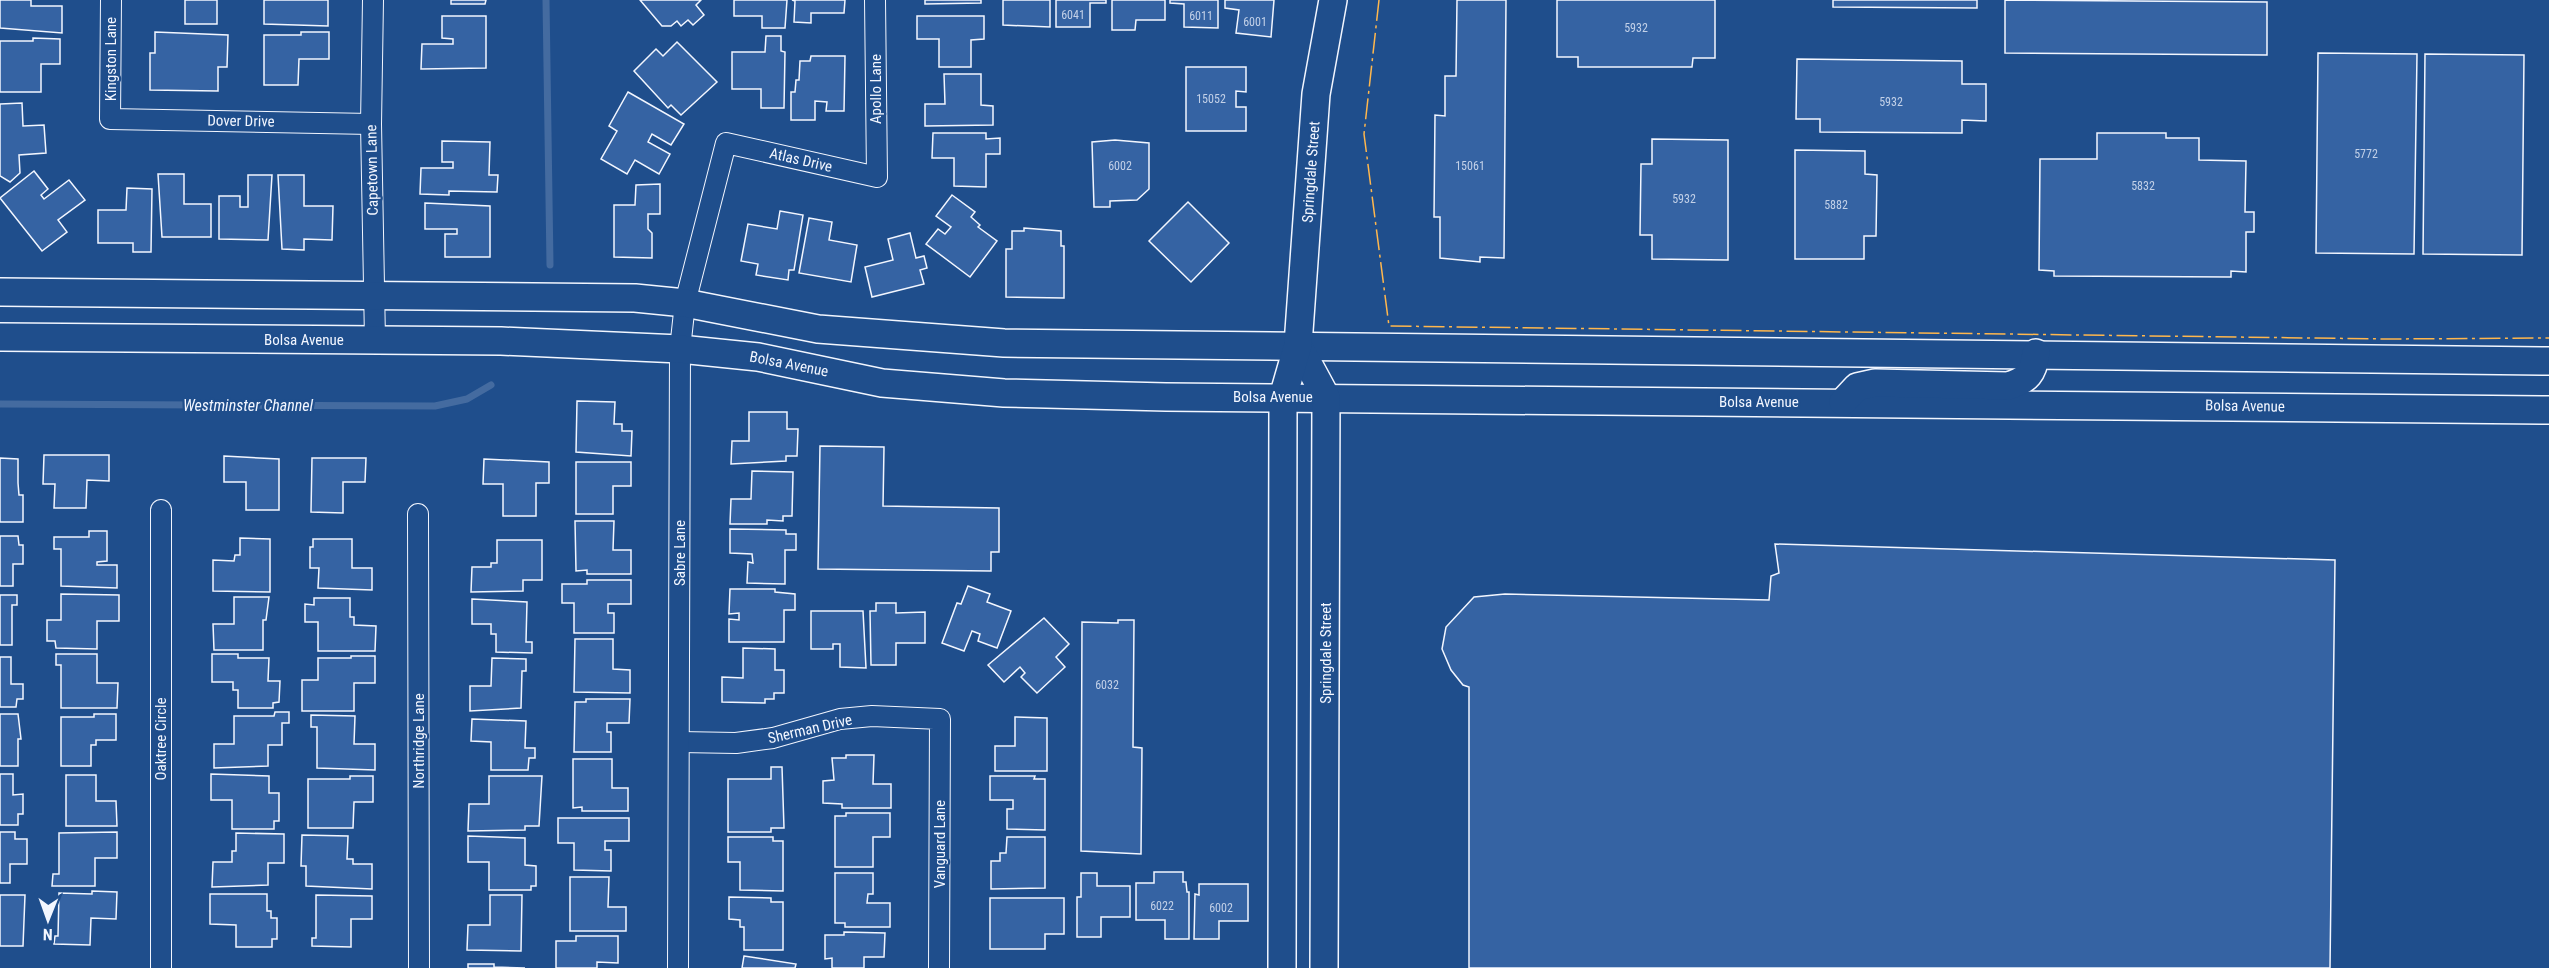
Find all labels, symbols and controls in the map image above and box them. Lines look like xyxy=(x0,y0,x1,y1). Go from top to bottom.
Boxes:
house number: 6041 xyxy=(1061,8,1085,22)
house number: 6011 xyxy=(1189,9,1213,23)
house number: 6001 xyxy=(1243,15,1267,29)
street label: Kingston Lane xyxy=(102,17,120,101)
house number: 5932 xyxy=(1624,21,1648,35)
street label: Apollo Lane xyxy=(867,54,885,124)
house number: 15052 xyxy=(1196,92,1226,106)
house number: 5932 xyxy=(1879,95,1903,109)
street label: Dover Drive xyxy=(207,111,275,131)
street label: Springdale Street xyxy=(1298,121,1324,223)
street label: Capetown Lane xyxy=(362,124,382,216)
street label: Atlas Drive xyxy=(768,144,834,176)
house number: 5772 xyxy=(2354,147,2378,161)
house number: 6002 xyxy=(1108,159,1132,173)
house number: 15061 xyxy=(1455,159,1485,173)
house number: 5832 xyxy=(2131,179,2155,193)
house number: 5932 xyxy=(1672,192,1696,206)
house number: 5882 xyxy=(1824,198,1848,212)
street label: Bolsa Avenue xyxy=(264,331,344,349)
street label: Bolsa Avenue xyxy=(748,348,830,380)
street label: Bolsa Avenue xyxy=(1233,388,1313,406)
street label: Bolsa Avenue xyxy=(1719,393,1799,411)
water label: Westminster Channel xyxy=(183,396,314,415)
street label: Bolsa Avenue xyxy=(2205,396,2285,416)
street label: Sabre Lane xyxy=(671,520,689,586)
street label: Springdale Street xyxy=(1317,602,1335,704)
house number: 6032 xyxy=(1095,678,1119,692)
street label: Northridge Lane xyxy=(410,693,428,789)
street label: Oaktree Circle xyxy=(152,697,170,781)
street label: Sherman Drive xyxy=(766,711,854,747)
street label: Vanguard Lane xyxy=(931,800,949,888)
north arrow xyxy=(18,890,78,950)
house number: 6022 xyxy=(1150,899,1174,913)
house number: 6002 xyxy=(1209,901,1233,915)
text: N xyxy=(43,925,53,944)

